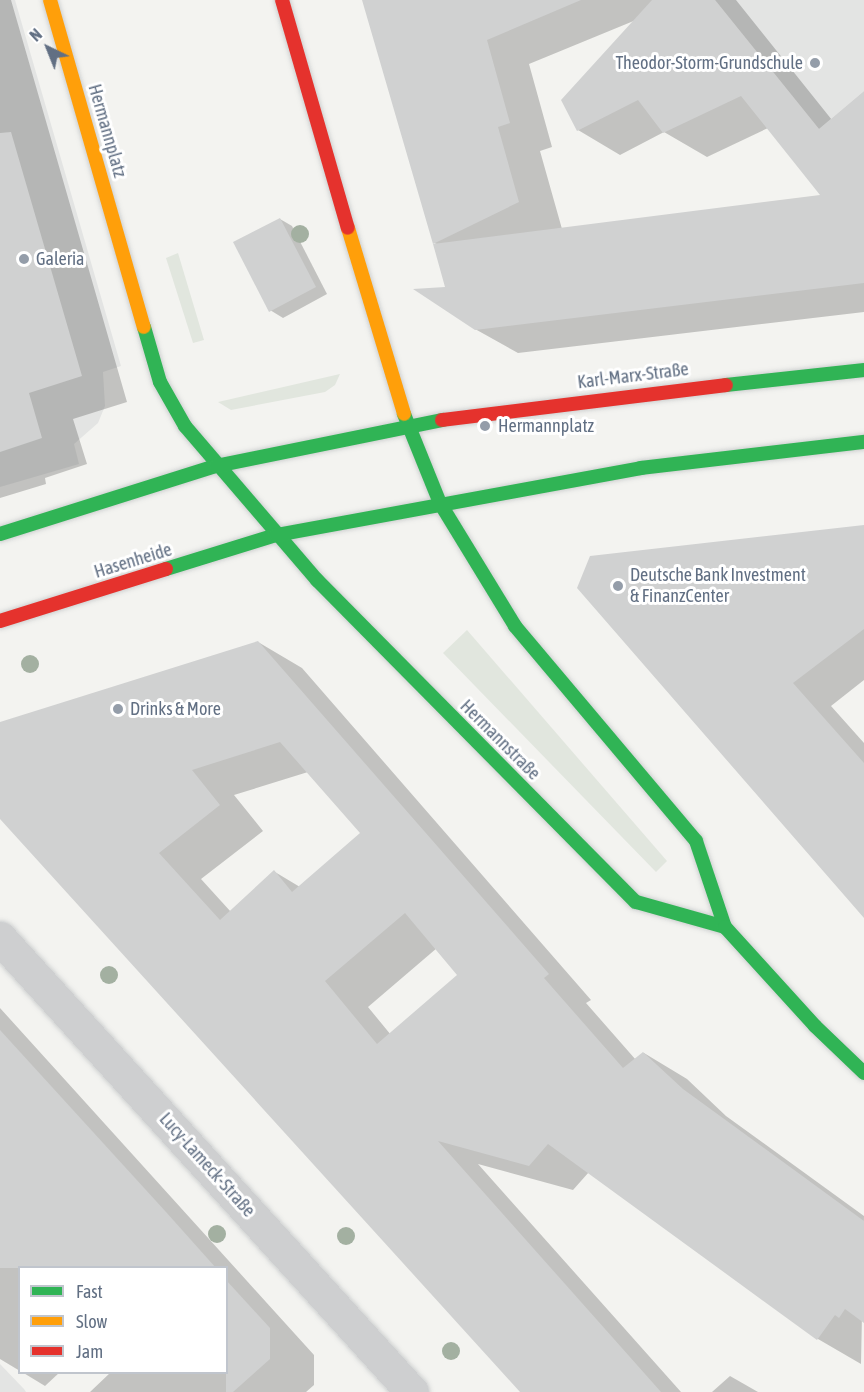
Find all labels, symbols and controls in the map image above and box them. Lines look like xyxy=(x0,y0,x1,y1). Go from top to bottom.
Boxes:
north arrow xyxy=(18,18,78,78)
text: N xyxy=(26,25,45,45)
place label: Theodor-Storm-Grundschule xyxy=(616,52,803,74)
marker: Theodor-Storm-Grundschule xyxy=(808,56,822,70)
street label: Hermannplatz xyxy=(83,82,131,180)
place label: Galeria xyxy=(36,248,84,270)
marker: Galeria xyxy=(17,252,31,266)
street label: Karl-Marx-Straße xyxy=(576,358,690,394)
place label: Hermannplatz xyxy=(498,415,594,437)
marker: Hermannplatz xyxy=(476,417,494,435)
street label: Hasenheide xyxy=(92,539,174,583)
place label: Deutsche Bank Investment & FinanzCenter xyxy=(630,565,806,608)
marker: Deutsche Bank Investment & FinanzCenter xyxy=(611,579,625,593)
street label: Hermannstraße xyxy=(456,696,544,784)
place label: Drinks & More xyxy=(130,698,221,720)
marker: Drinks & More xyxy=(111,702,125,716)
street label: Lucy-Lameck-Straße xyxy=(155,1109,259,1221)
legend xyxy=(18,1266,228,1374)
text: Fast xyxy=(76,1281,103,1302)
text: Slow xyxy=(76,1311,107,1332)
text: Jam xyxy=(76,1341,103,1362)

